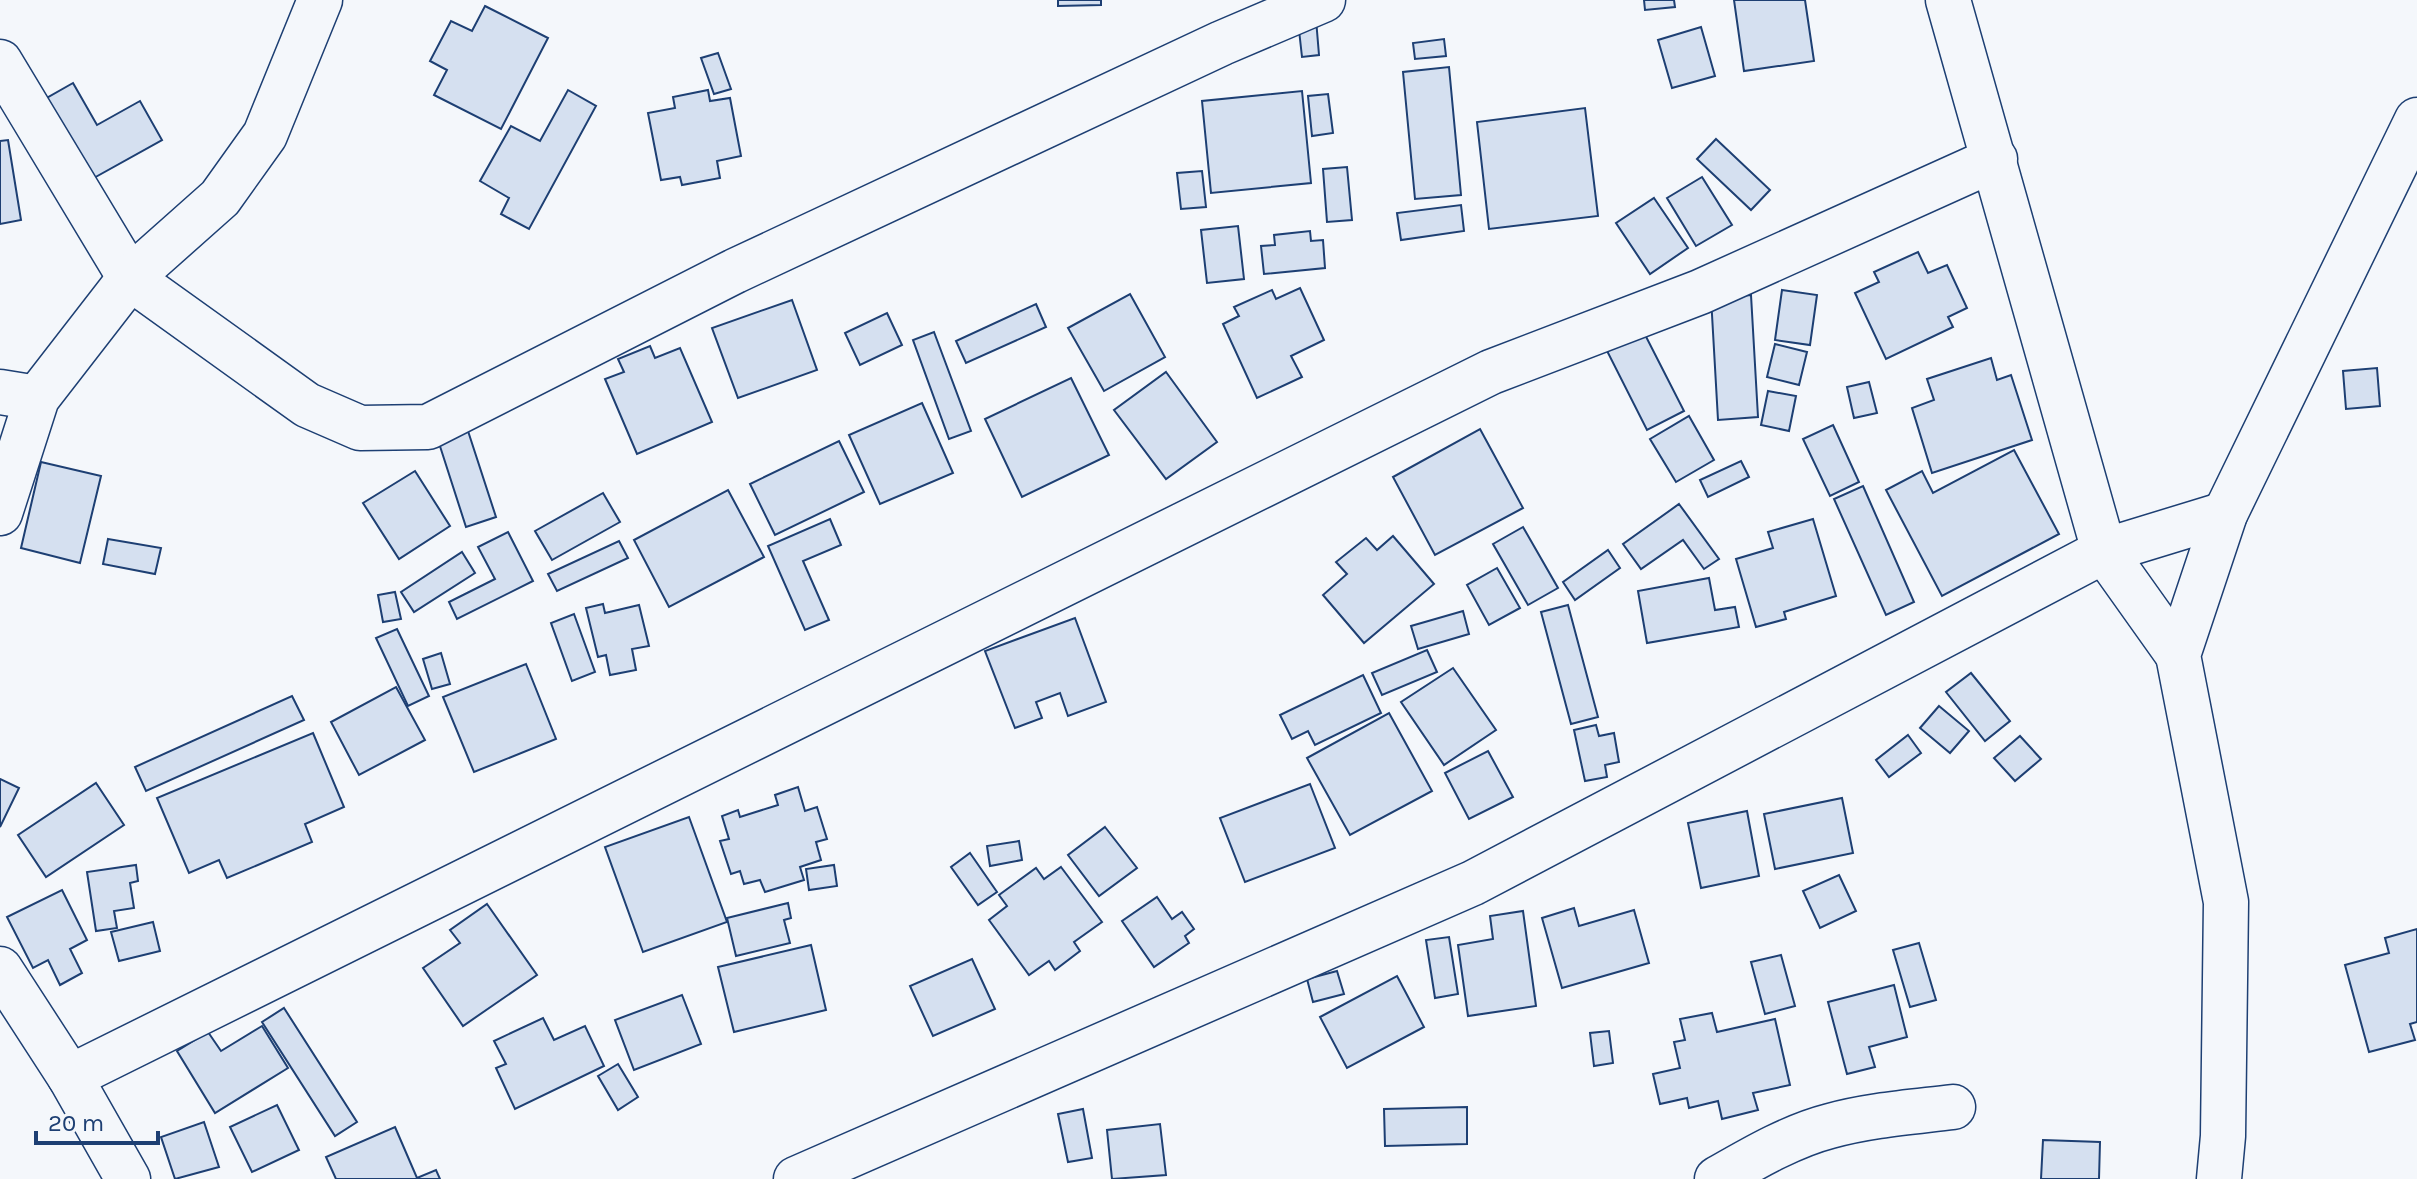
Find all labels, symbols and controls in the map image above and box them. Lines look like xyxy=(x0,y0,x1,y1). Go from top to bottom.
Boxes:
scale bar xyxy=(36,1095,158,1145)
text: 20 m xyxy=(48,1109,104,1137)

